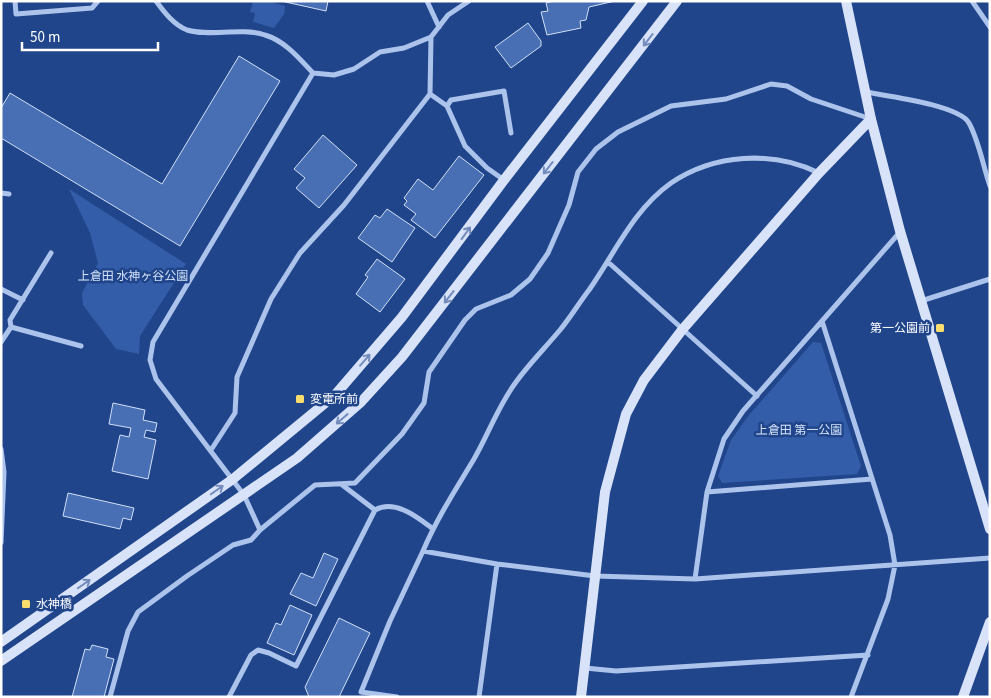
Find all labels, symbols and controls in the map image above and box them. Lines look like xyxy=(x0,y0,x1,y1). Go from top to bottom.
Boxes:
scale bar xyxy=(22,20,159,52)
text: 50 m xyxy=(30,27,60,48)
one-way arrow xyxy=(642,33,653,46)
one-way arrow xyxy=(543,161,553,175)
one-way arrow xyxy=(460,227,471,240)
park label: 上倉田 水神ヶ谷公園 xyxy=(78,268,188,285)
one-way arrow xyxy=(443,290,454,303)
place label: 第一公園前 xyxy=(870,320,930,337)
marker: 第一公園前 xyxy=(934,322,946,334)
one-way arrow xyxy=(359,354,370,367)
place label: 変電所前 xyxy=(310,391,358,408)
marker: 変電所前 xyxy=(294,393,306,405)
one-way arrow xyxy=(335,413,348,424)
park label: 上倉田 第一公園 xyxy=(756,422,842,439)
one-way arrow xyxy=(210,485,224,495)
one-way arrow xyxy=(77,579,91,589)
place label: 水神橋 xyxy=(36,596,72,613)
marker: 水神橋 xyxy=(20,598,32,610)

